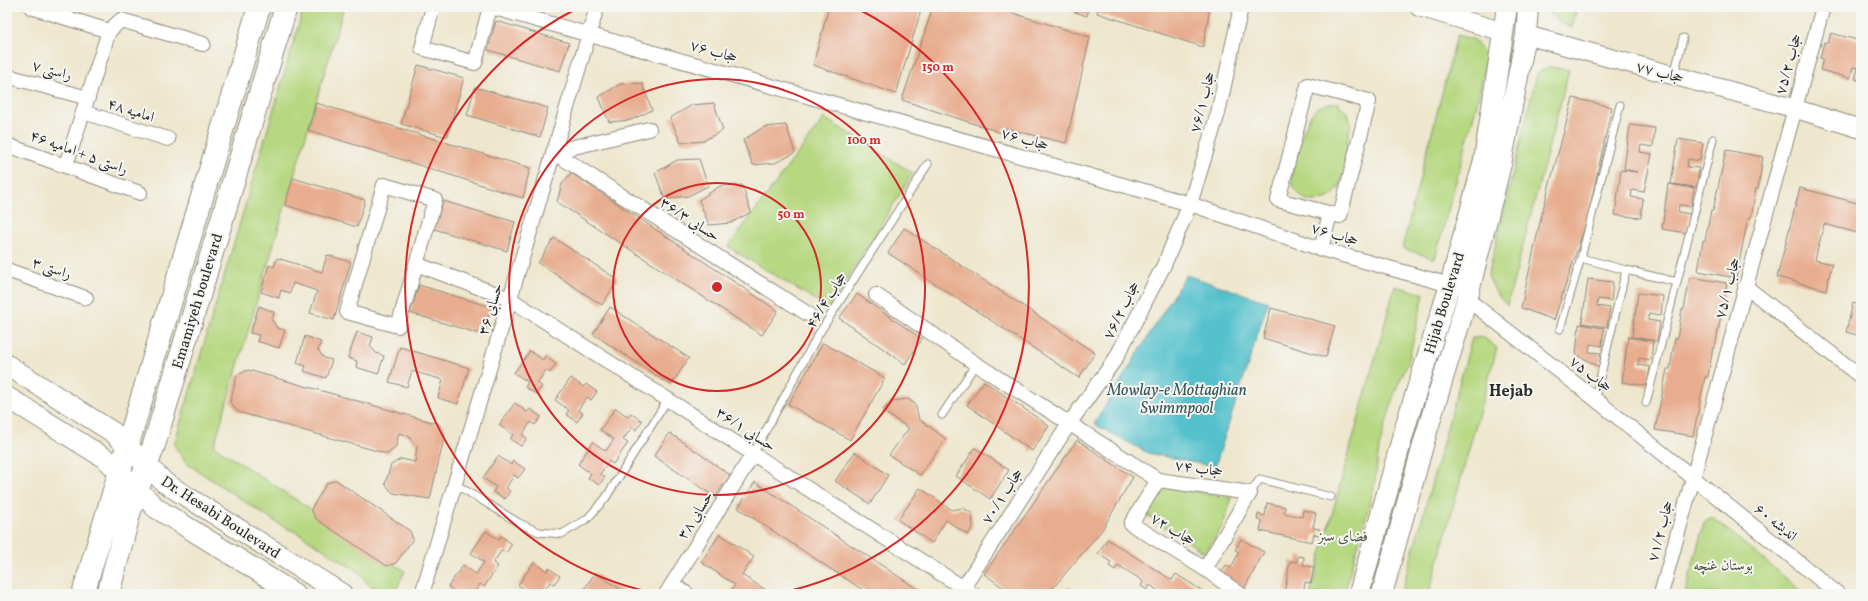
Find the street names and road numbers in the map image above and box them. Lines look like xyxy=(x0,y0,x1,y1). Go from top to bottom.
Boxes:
street label: حجاب ۷۵/۲ xyxy=(1771,31,1808,97)
street label: حجاب ۷۶ xyxy=(687,36,740,69)
street label: راستی ۷ xyxy=(29,56,74,87)
street label: حجاب ۷۷ xyxy=(1633,57,1686,90)
street label: حجاب ۷۶/۱ xyxy=(1185,69,1222,135)
street label: امامیه ۴۸ xyxy=(104,94,157,129)
street label: حجاب ۷۶ xyxy=(998,124,1051,157)
street label: راستی ۵ + امامیه ۴۶ xyxy=(27,126,130,181)
street label: حسابی ۳۶/۳ xyxy=(655,193,723,247)
street label: حجاب ۷۶ xyxy=(1308,218,1361,253)
street label: Emamiyeh boulevard xyxy=(168,231,229,372)
street label: Hijab Boulevard xyxy=(1420,250,1471,357)
street label: راستی ۳ xyxy=(29,253,74,286)
street label: حجاب ۷۵/۱ xyxy=(1710,255,1747,321)
street label: حجاب ۴۶/۴ xyxy=(802,269,853,333)
street label: حجاب ۷۶/۲ xyxy=(1099,278,1146,343)
street label: حسابی ۳۶ xyxy=(474,281,509,338)
street label: حجاب ۷۵ xyxy=(1564,352,1616,398)
street label: حسابی ۳۶/۱ xyxy=(711,403,779,457)
street label: حجاب ۷۴ xyxy=(1173,456,1224,483)
street label: حجاب ۷۰/۱ xyxy=(977,465,1029,529)
street label: Dr. Hesabi Boulevard xyxy=(156,472,284,565)
street label: حسابی ۳۸ xyxy=(673,488,719,544)
street label: حجاب ۷۱/۲ xyxy=(1643,498,1680,564)
street label: اندیشه ۶۰ xyxy=(1749,499,1801,547)
street label: حجاب ۷۲ xyxy=(1146,509,1198,552)

